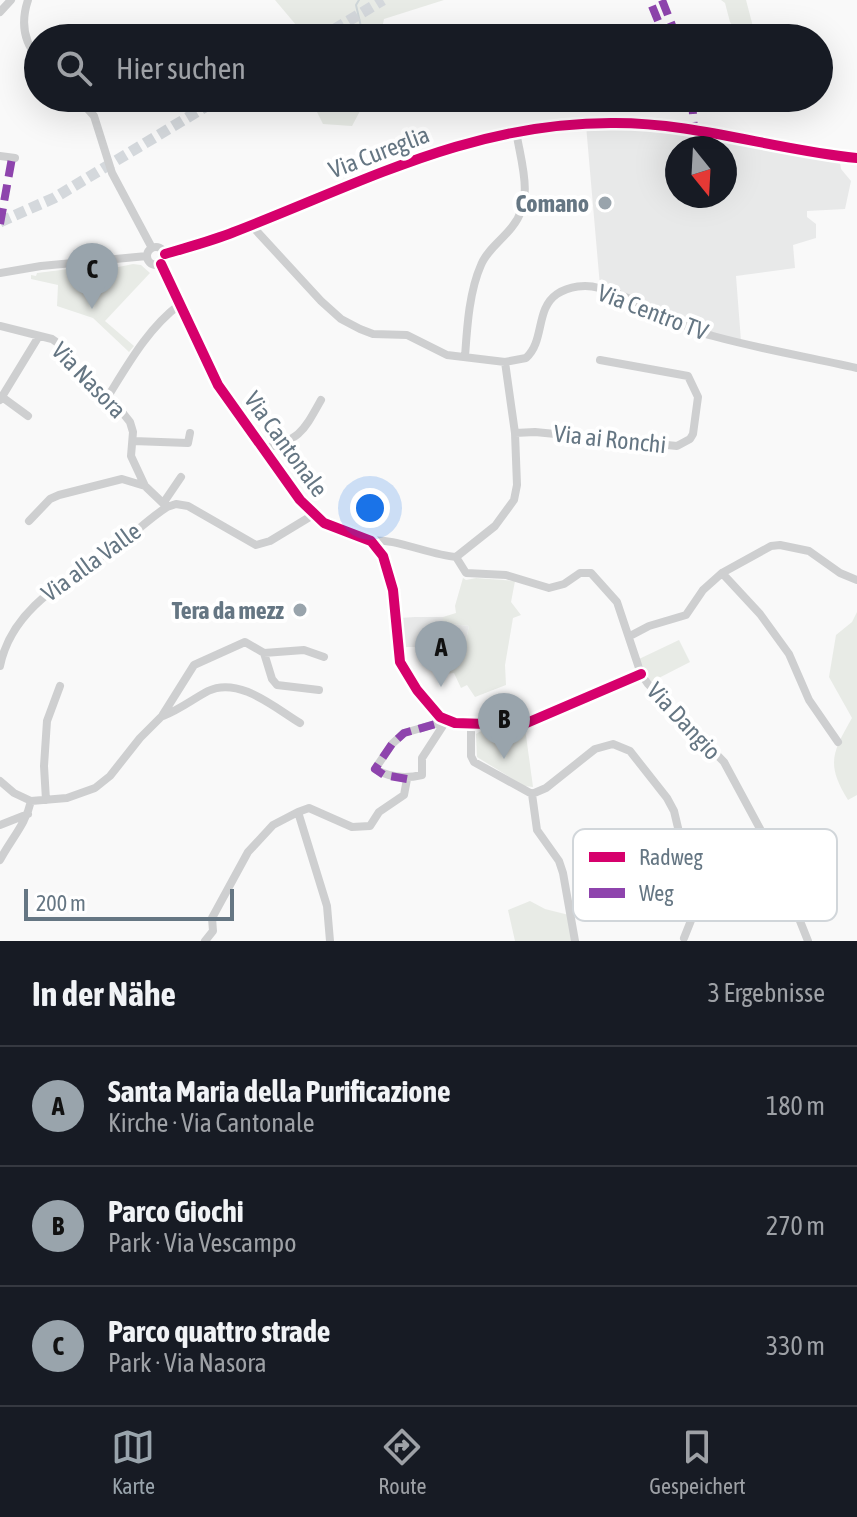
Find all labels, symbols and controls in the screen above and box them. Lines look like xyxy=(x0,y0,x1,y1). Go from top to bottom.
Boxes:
search box xyxy=(24,24,833,112)
icon: search xyxy=(52,46,96,90)
text: Hier suchen xyxy=(116,51,246,85)
street label: Via Cureglia xyxy=(325,120,433,184)
north arrow xyxy=(665,136,737,208)
place label: Comano xyxy=(516,190,589,217)
marker: Comano xyxy=(596,194,614,212)
pin: C xyxy=(66,243,118,309)
street label: Via Centro TV xyxy=(594,279,712,345)
street label: Via Nasora xyxy=(46,337,132,423)
street label: Via Cantonale xyxy=(239,386,333,502)
street label: Via ai Ronchi xyxy=(553,420,667,458)
your location xyxy=(350,488,390,528)
street label: Via alla Valle xyxy=(36,517,146,607)
place label: Tera da mezz xyxy=(172,597,284,624)
marker: Tera da mezz xyxy=(291,601,309,619)
pin: A xyxy=(415,621,467,687)
street label: Via Dangio xyxy=(642,677,726,765)
pin: B xyxy=(478,693,530,759)
legend xyxy=(573,829,837,921)
text: Radweg xyxy=(639,844,704,870)
text: Weg xyxy=(639,880,674,906)
scale bar xyxy=(24,885,234,921)
text: 200 m xyxy=(36,890,86,916)
text: In der Nähe xyxy=(32,974,176,1013)
text: 3 Ergebnisse xyxy=(708,978,825,1008)
text: Santa Maria della Purificazione xyxy=(108,1074,451,1108)
text: A xyxy=(52,1091,64,1121)
text: 180 m xyxy=(766,1091,825,1121)
text: Kirche · Via Cantonale xyxy=(108,1108,314,1138)
text: Parco Giochi xyxy=(108,1194,244,1228)
text: B xyxy=(52,1211,64,1241)
text: 270 m xyxy=(766,1211,825,1241)
text: Park · Via Vescampo xyxy=(108,1228,296,1258)
text: Parco quattro strade xyxy=(108,1314,330,1348)
text: C xyxy=(52,1331,64,1361)
text: 330 m xyxy=(766,1331,825,1361)
text: Park · Via Nasora xyxy=(108,1348,267,1378)
tab: Karte xyxy=(111,1425,155,1499)
tab: Route xyxy=(378,1425,426,1499)
tab: Gespeichert xyxy=(649,1425,746,1499)

